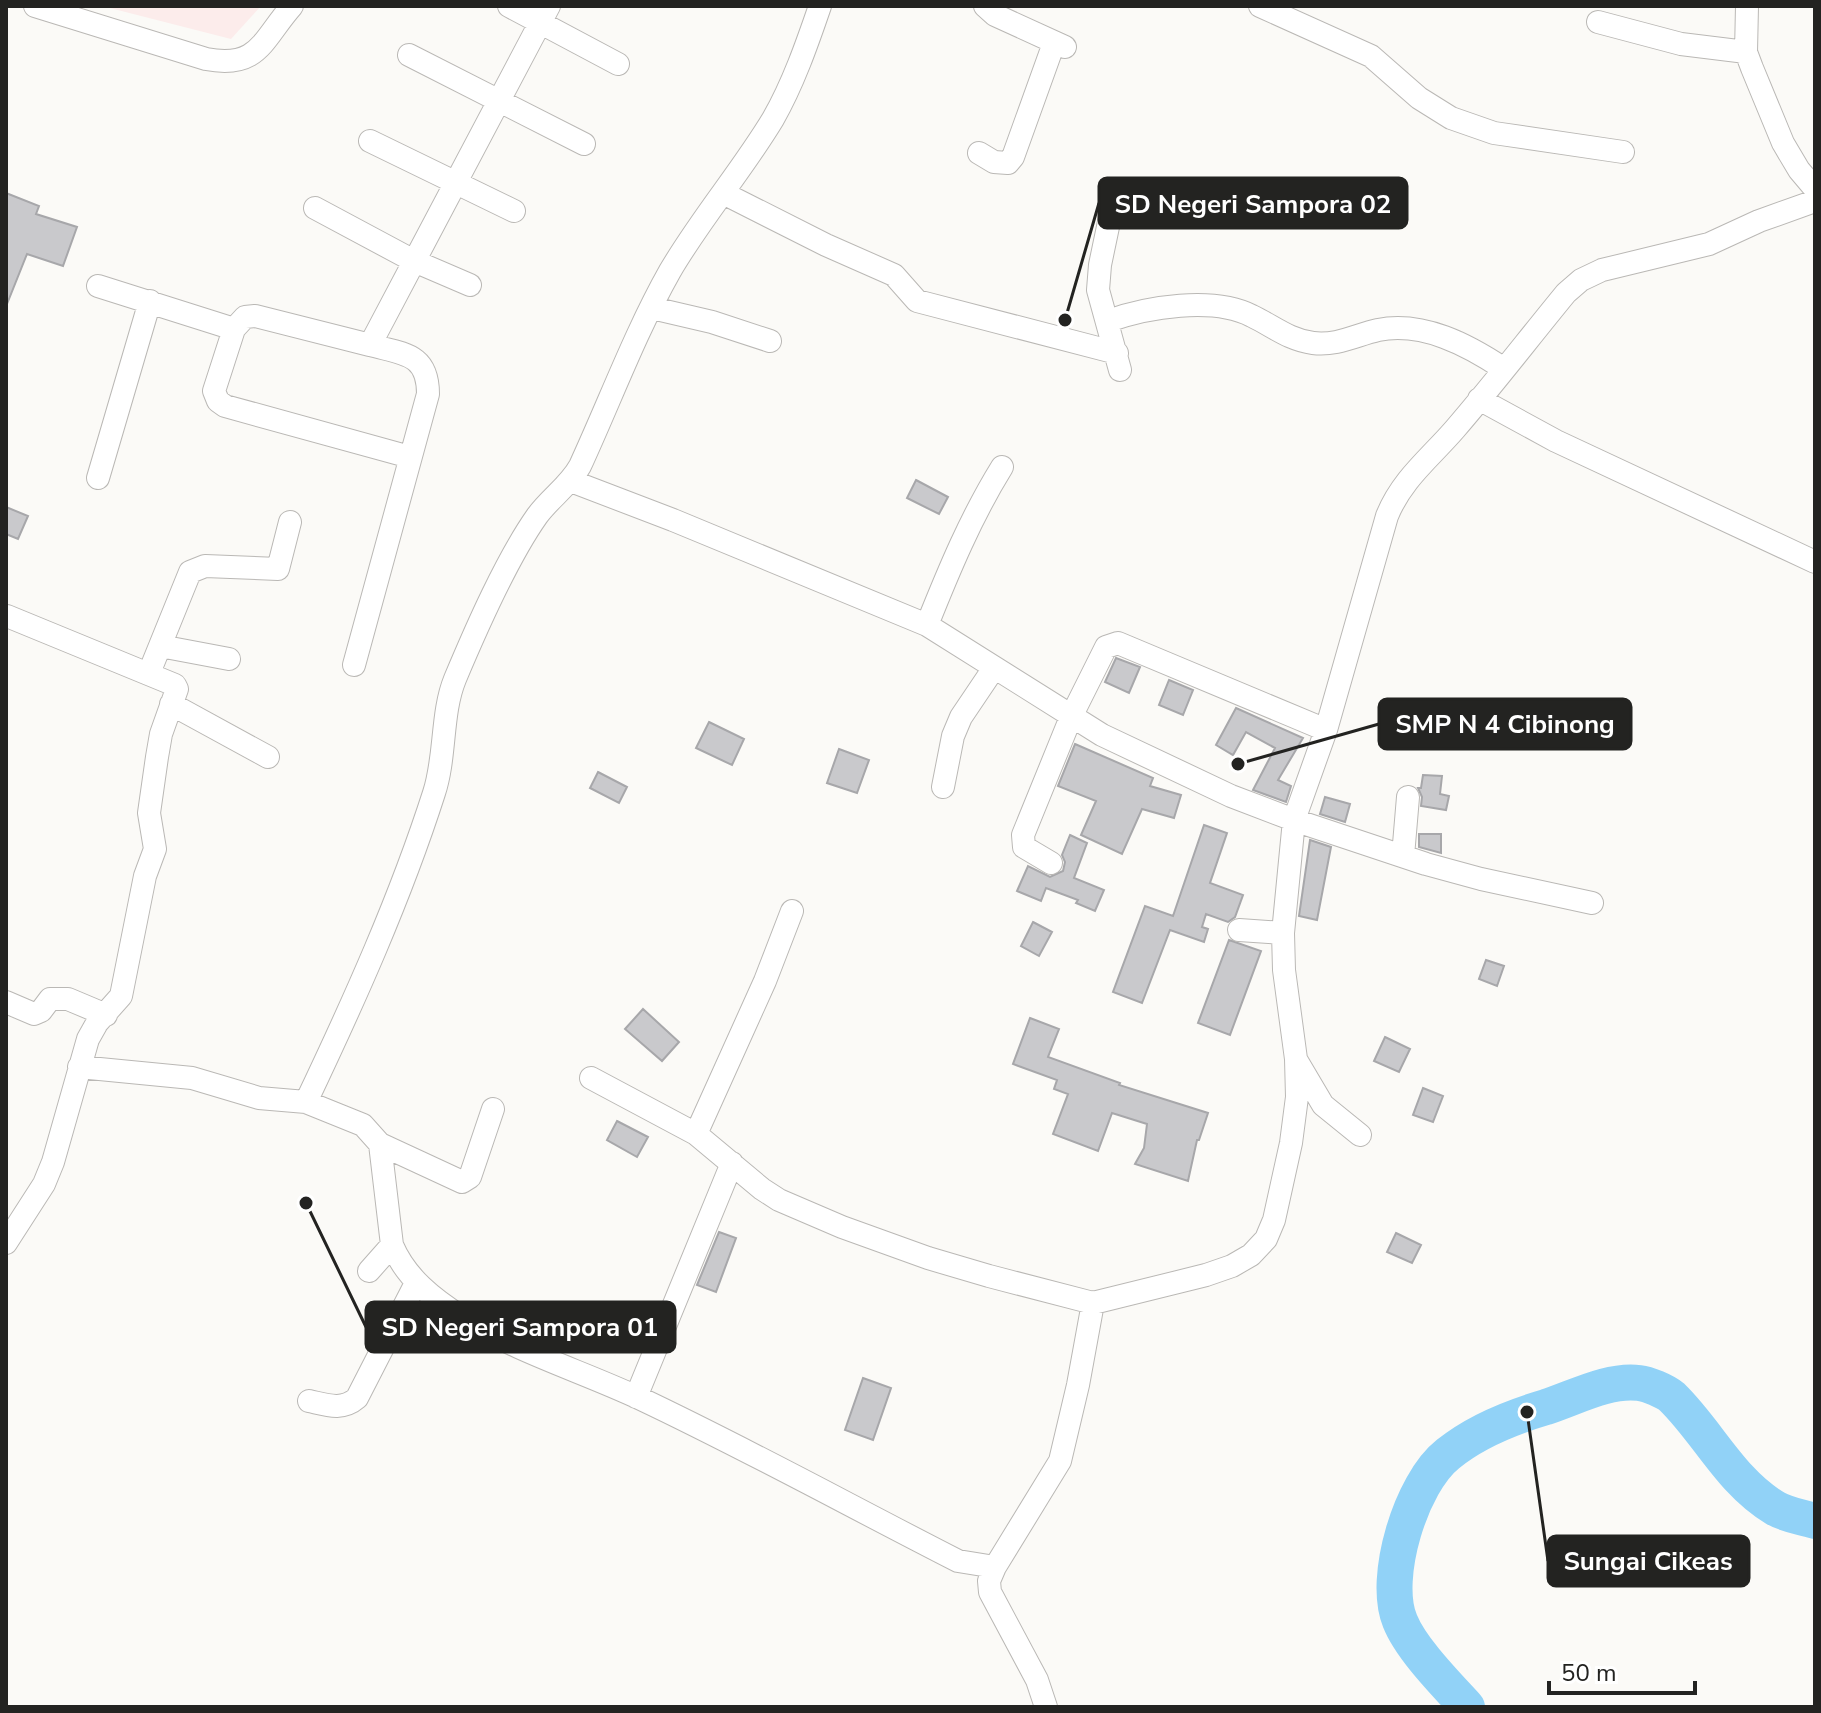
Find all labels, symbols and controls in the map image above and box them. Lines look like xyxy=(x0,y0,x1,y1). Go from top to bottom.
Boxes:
callout: SD Negeri Sampora 02 xyxy=(1099,178,1407,228)
text: SD Negeri Sampora 02 xyxy=(1115,187,1391,222)
callout: SMP N 4 Cibinong xyxy=(1379,699,1631,749)
text: SMP N 4 Cibinong xyxy=(1395,707,1615,742)
callout: SD Negeri Sampora 01 xyxy=(366,1302,675,1352)
text: SD Negeri Sampora 01 xyxy=(382,1310,658,1345)
callout: Sungai Cikeas xyxy=(1548,1536,1749,1586)
text: Sungai Cikeas xyxy=(1563,1544,1733,1579)
scale bar xyxy=(1549,1645,1695,1695)
text: 50 m xyxy=(1561,1657,1617,1689)

